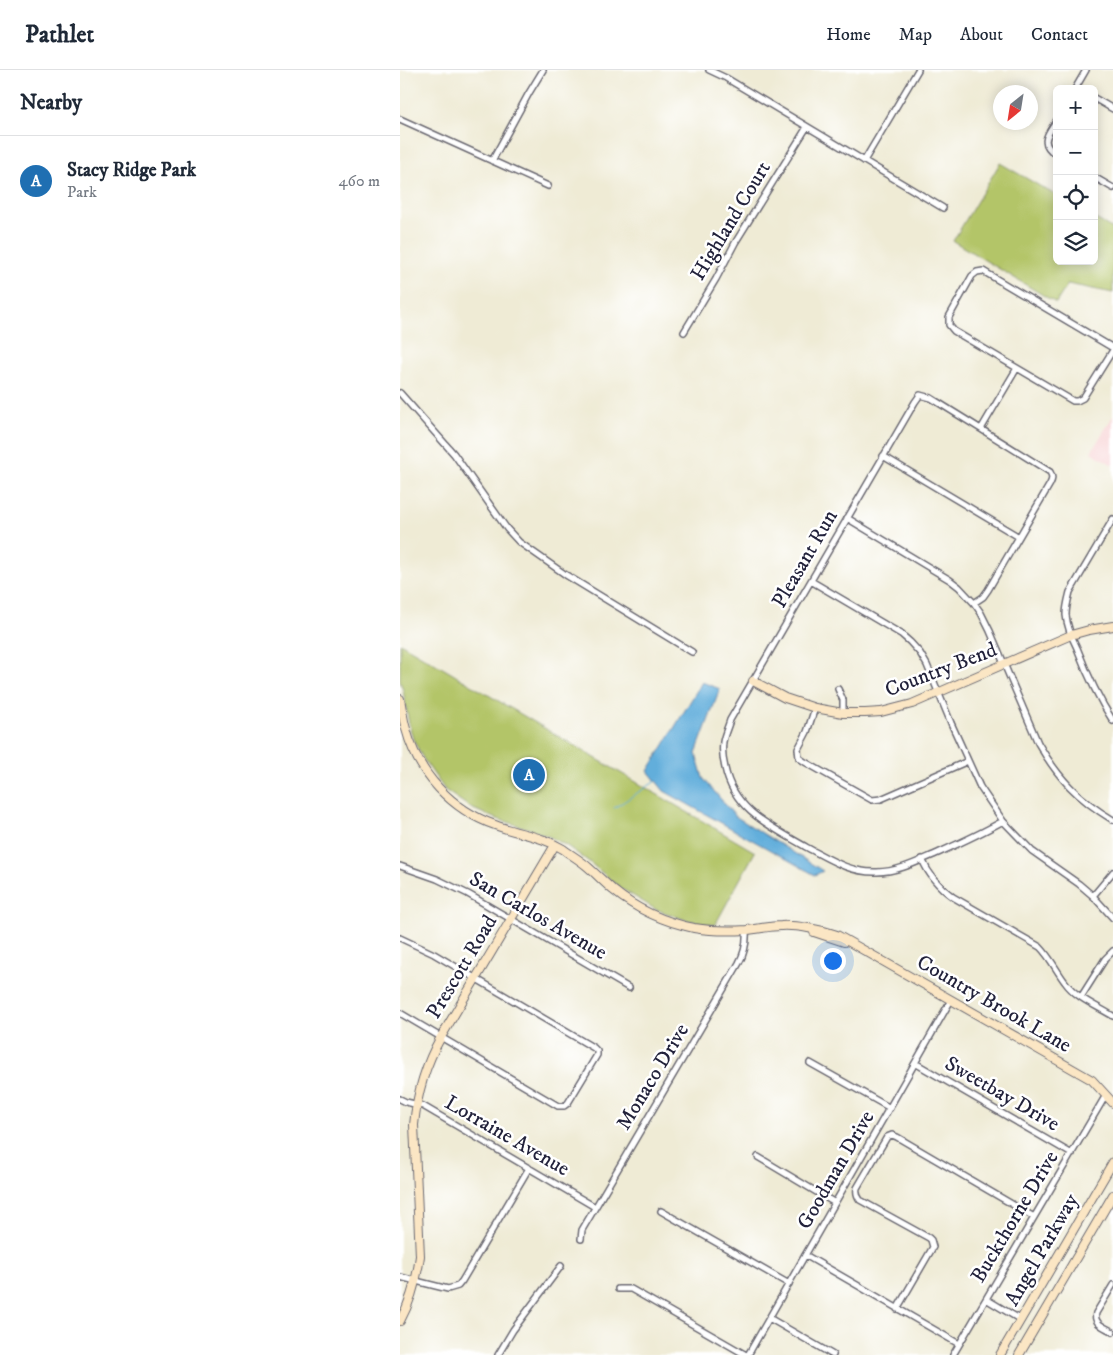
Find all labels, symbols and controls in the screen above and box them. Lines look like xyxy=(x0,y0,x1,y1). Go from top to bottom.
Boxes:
text: Pathlet xyxy=(25,20,94,50)
text: Home xyxy=(826,24,871,46)
text: Map xyxy=(899,24,932,46)
text: About xyxy=(960,24,1003,46)
text: Contact xyxy=(1031,24,1088,46)
north arrow xyxy=(993,85,1038,130)
map controls xyxy=(1053,85,1098,265)
button: + xyxy=(1053,85,1098,130)
text: Nearby xyxy=(20,90,82,116)
button: − xyxy=(1053,130,1098,175)
street label: Highland Court xyxy=(685,157,777,285)
text: Stacy Ridge Park xyxy=(67,159,196,182)
text: A xyxy=(31,171,41,191)
text: 460 m xyxy=(338,171,380,191)
button: locate xyxy=(1053,175,1098,220)
text: Park xyxy=(67,182,97,202)
button: layers xyxy=(1053,220,1098,265)
street label: Pleasant Run xyxy=(766,505,844,613)
street label: Country Bend xyxy=(881,637,1001,703)
pin: A xyxy=(513,756,545,794)
street label: San Carlos Avenue xyxy=(465,866,612,966)
street label: Prescott Road xyxy=(421,910,503,1024)
your location xyxy=(820,948,846,974)
street label: Country Brook Lane xyxy=(912,949,1076,1059)
street label: Monaco Drive xyxy=(611,1019,695,1135)
street label: Sweetbay Drive xyxy=(940,1051,1064,1137)
street label: Lorraine Avenue xyxy=(440,1090,574,1182)
street label: Goodman Drive xyxy=(792,1106,881,1234)
street label: Buckthorne Drive xyxy=(965,1146,1065,1288)
street label: Angel Parkway xyxy=(999,1188,1085,1311)

